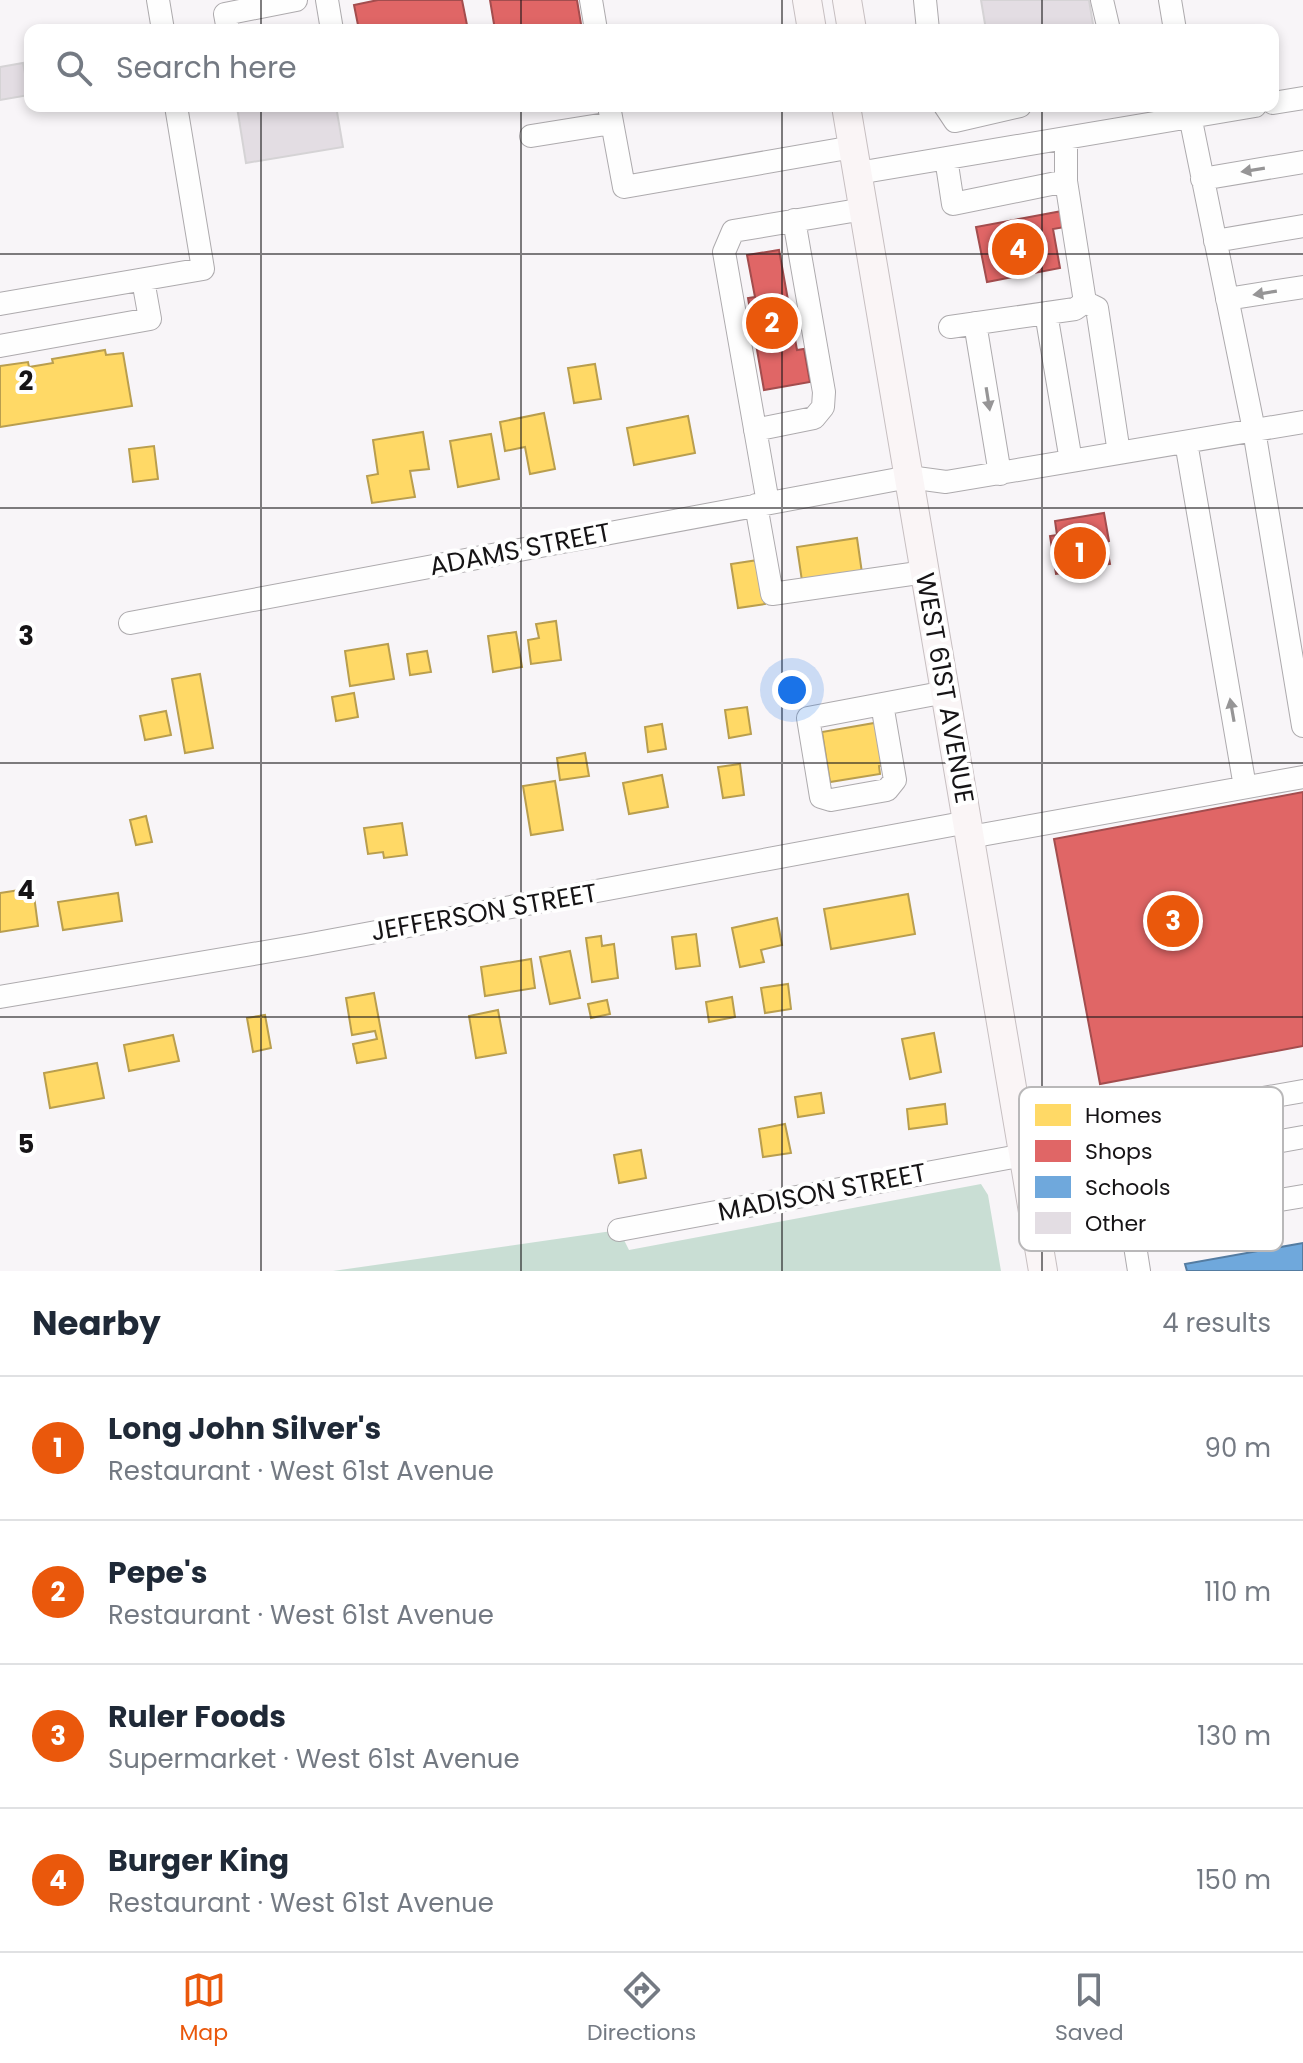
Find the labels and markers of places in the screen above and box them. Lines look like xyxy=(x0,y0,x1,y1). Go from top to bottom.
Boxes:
pin: 4 xyxy=(992,219,1044,279)
pin: 2 xyxy=(746,293,798,353)
pin: 1 xyxy=(1054,523,1106,583)
pin: 3 xyxy=(1147,891,1199,951)

